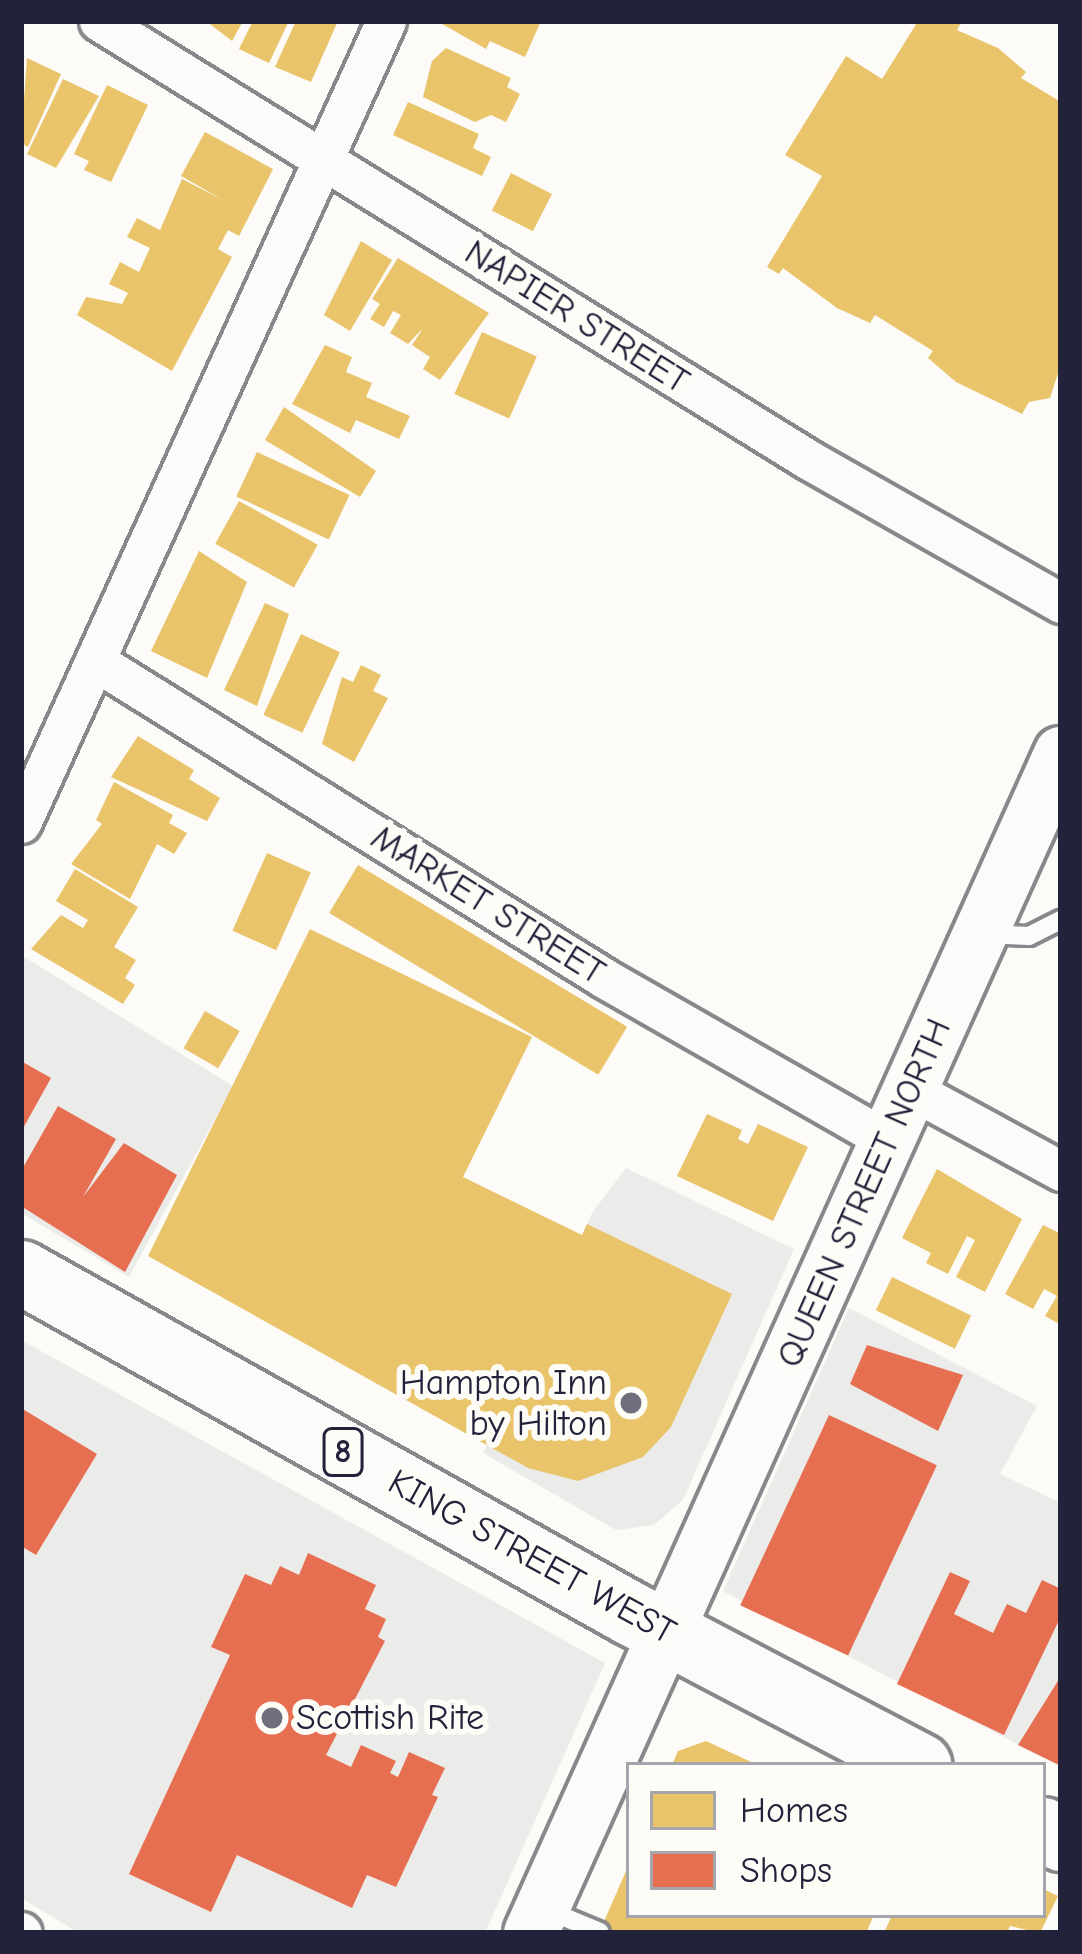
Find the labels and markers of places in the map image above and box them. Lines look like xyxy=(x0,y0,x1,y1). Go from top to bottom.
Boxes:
place label: Hampton Inn by Hilton xyxy=(400,1360,607,1445)
marker: Hampton Inn by Hilton xyxy=(618,1390,644,1416)
place label: Scottish Rite xyxy=(296,1696,484,1740)
marker: Scottish Rite xyxy=(259,1705,285,1731)

